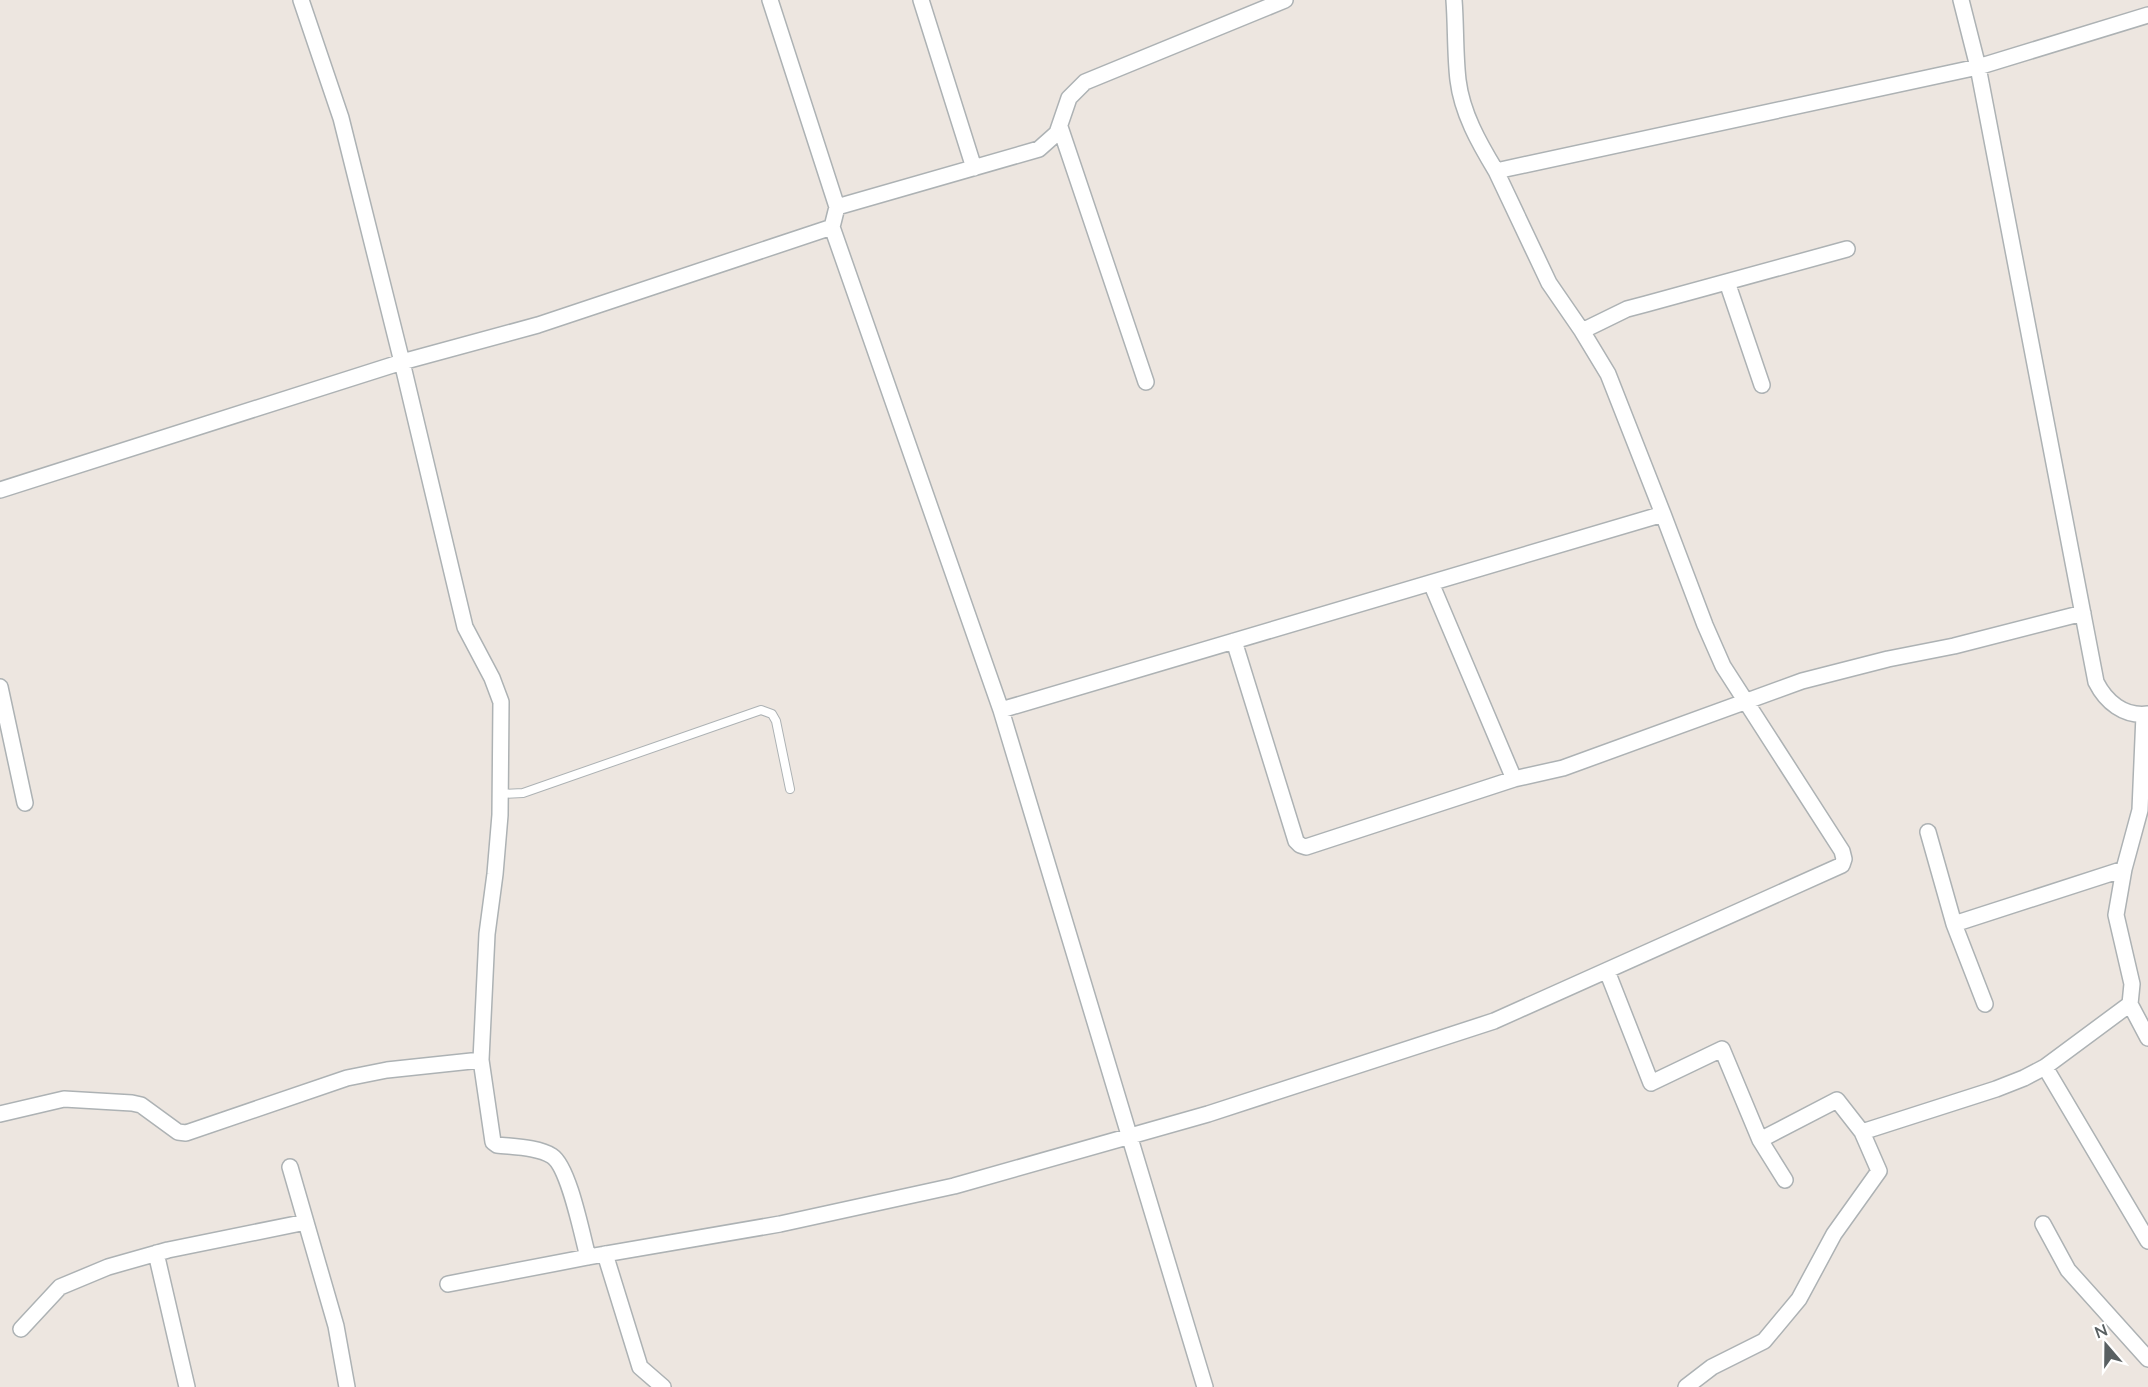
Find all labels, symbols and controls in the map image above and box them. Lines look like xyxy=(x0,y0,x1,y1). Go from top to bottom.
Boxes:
north arrow xyxy=(2076,1315,2136,1375)
text: N xyxy=(2092,1319,2110,1341)

